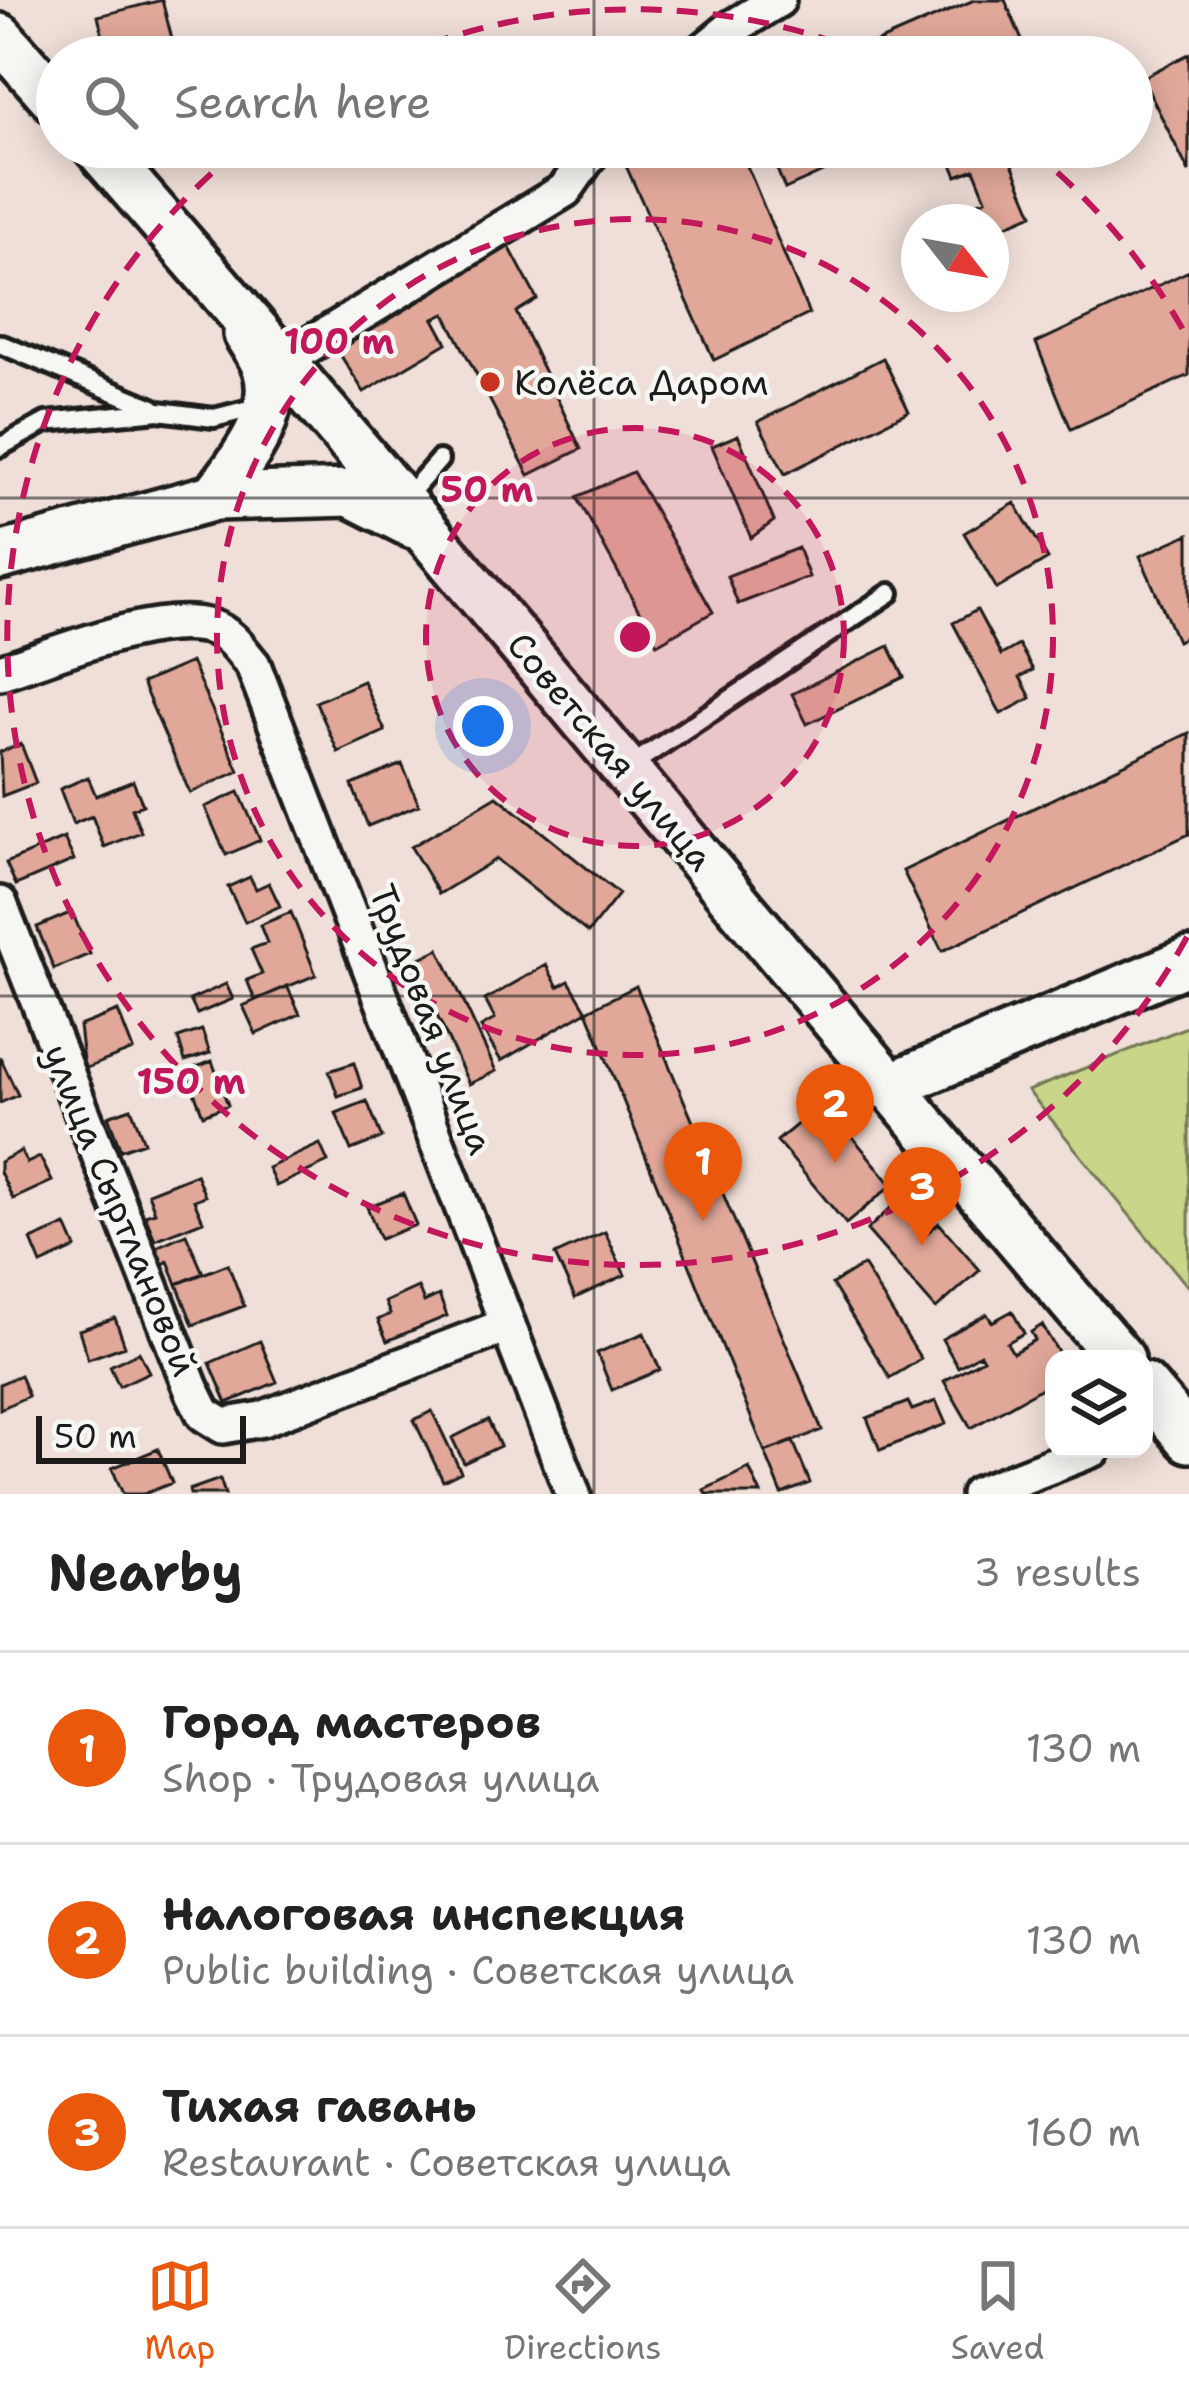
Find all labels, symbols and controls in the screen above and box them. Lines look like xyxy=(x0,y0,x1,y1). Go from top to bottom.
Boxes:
search box xyxy=(36,36,1153,168)
icon: search xyxy=(78,69,144,135)
text: Search here xyxy=(174,72,431,132)
north arrow xyxy=(901,204,1009,312)
text: 100 m xyxy=(284,317,395,366)
place label: Колёса Даром xyxy=(514,358,768,407)
marker: Колёса Даром xyxy=(477,369,503,395)
text: 50 m xyxy=(441,465,534,514)
centre of rings xyxy=(614,616,656,658)
street label: Советская улица xyxy=(496,622,725,881)
your location xyxy=(453,696,513,756)
street label: Трудовая улица xyxy=(358,877,506,1161)
street label: улица Сыртлановой xyxy=(32,1037,210,1383)
text: 150 m xyxy=(136,1057,246,1106)
pin: 2 xyxy=(796,1064,874,1163)
pin: 1 xyxy=(664,1122,742,1221)
pin: 3 xyxy=(883,1147,961,1246)
map controls xyxy=(1045,1350,1153,1458)
button: layers xyxy=(1045,1350,1153,1458)
scale bar xyxy=(36,1410,246,1463)
text: 50 m xyxy=(54,1414,137,1459)
text: Nearby xyxy=(48,1538,243,1606)
text: 3 results xyxy=(974,1546,1141,1598)
text: Город мастеров xyxy=(162,1692,541,1752)
text: 1 xyxy=(78,1722,96,1774)
text: 130 m xyxy=(1026,1722,1141,1774)
text: Shop · Трудовая улица xyxy=(162,1752,600,1804)
text: Налоговая инспекция xyxy=(162,1884,685,1944)
text: 2 xyxy=(73,1914,101,1966)
text: 130 m xyxy=(1026,1914,1141,1966)
text: Public building · Советская улица xyxy=(162,1944,794,1996)
text: Тихая гавань xyxy=(162,2076,477,2136)
text: 3 xyxy=(73,2106,101,2158)
text: 160 m xyxy=(1026,2106,1141,2158)
text: Restaurant · Советская улица xyxy=(162,2136,731,2188)
tab: Map xyxy=(145,2253,215,2370)
tab: Directions xyxy=(504,2253,662,2370)
tab: Saved xyxy=(951,2253,1044,2370)

